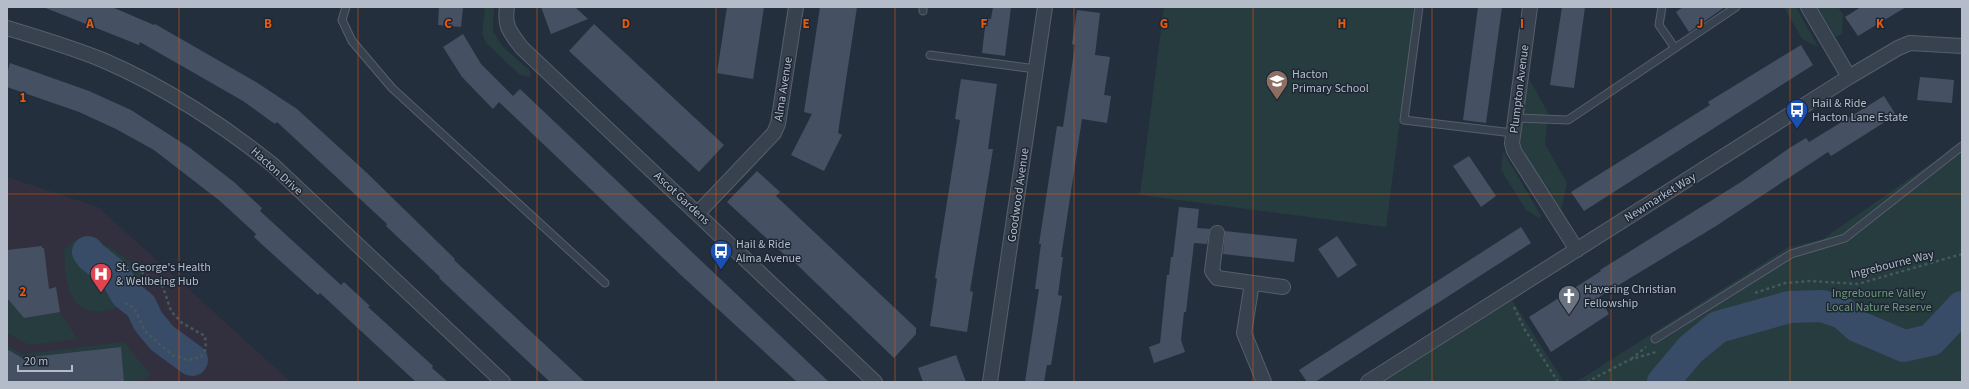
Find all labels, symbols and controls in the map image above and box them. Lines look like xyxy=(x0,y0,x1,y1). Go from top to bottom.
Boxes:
text: A xyxy=(85,15,94,33)
text: B xyxy=(264,15,272,33)
text: C xyxy=(444,15,452,33)
text: D xyxy=(622,15,630,33)
text: E xyxy=(802,15,810,33)
text: F xyxy=(981,15,988,33)
text: G xyxy=(1160,15,1168,33)
text: H xyxy=(1338,15,1346,33)
text: I xyxy=(1520,15,1524,33)
text: J xyxy=(1697,15,1703,33)
text: K xyxy=(1876,15,1885,33)
street label: Plumpton Avenue xyxy=(1506,44,1533,134)
street label: Alma Avenue xyxy=(770,56,797,122)
place label: Hacton Primary School xyxy=(1292,66,1369,97)
school or university icon: Hacton Primary School xyxy=(1264,68,1290,101)
text: 1 xyxy=(20,89,27,107)
place label: Hail & Ride Hacton Lane Estate xyxy=(1812,95,1908,126)
bus stop icon: Hail & Ride Hacton Lane Estate xyxy=(1784,97,1810,130)
street label: Hacton Drive xyxy=(247,143,306,199)
street label: Goodwood Avenue xyxy=(1003,147,1034,243)
street label: Ascot Gardens xyxy=(650,168,714,229)
street label: Newmarket Way xyxy=(1621,168,1700,226)
place label: Hail & Ride Alma Avenue xyxy=(736,236,801,267)
bus stop icon: Hail & Ride Alma Avenue xyxy=(708,238,734,271)
street label: Ingrebourne Way xyxy=(1849,246,1936,283)
place label: St. George's Health & Wellbeing Hub xyxy=(116,259,211,290)
hospital icon: St. George's Health & Wellbeing Hub xyxy=(88,261,114,294)
place label: Havering Christian Fellowship xyxy=(1584,281,1676,312)
text: 2 xyxy=(20,283,27,301)
church icon: Havering Christian Fellowship xyxy=(1556,283,1582,316)
park label: Ingrebourne Valley Local Nature Reserve xyxy=(1826,285,1932,316)
scale bar xyxy=(18,347,72,373)
text: 20 m xyxy=(24,353,48,370)

